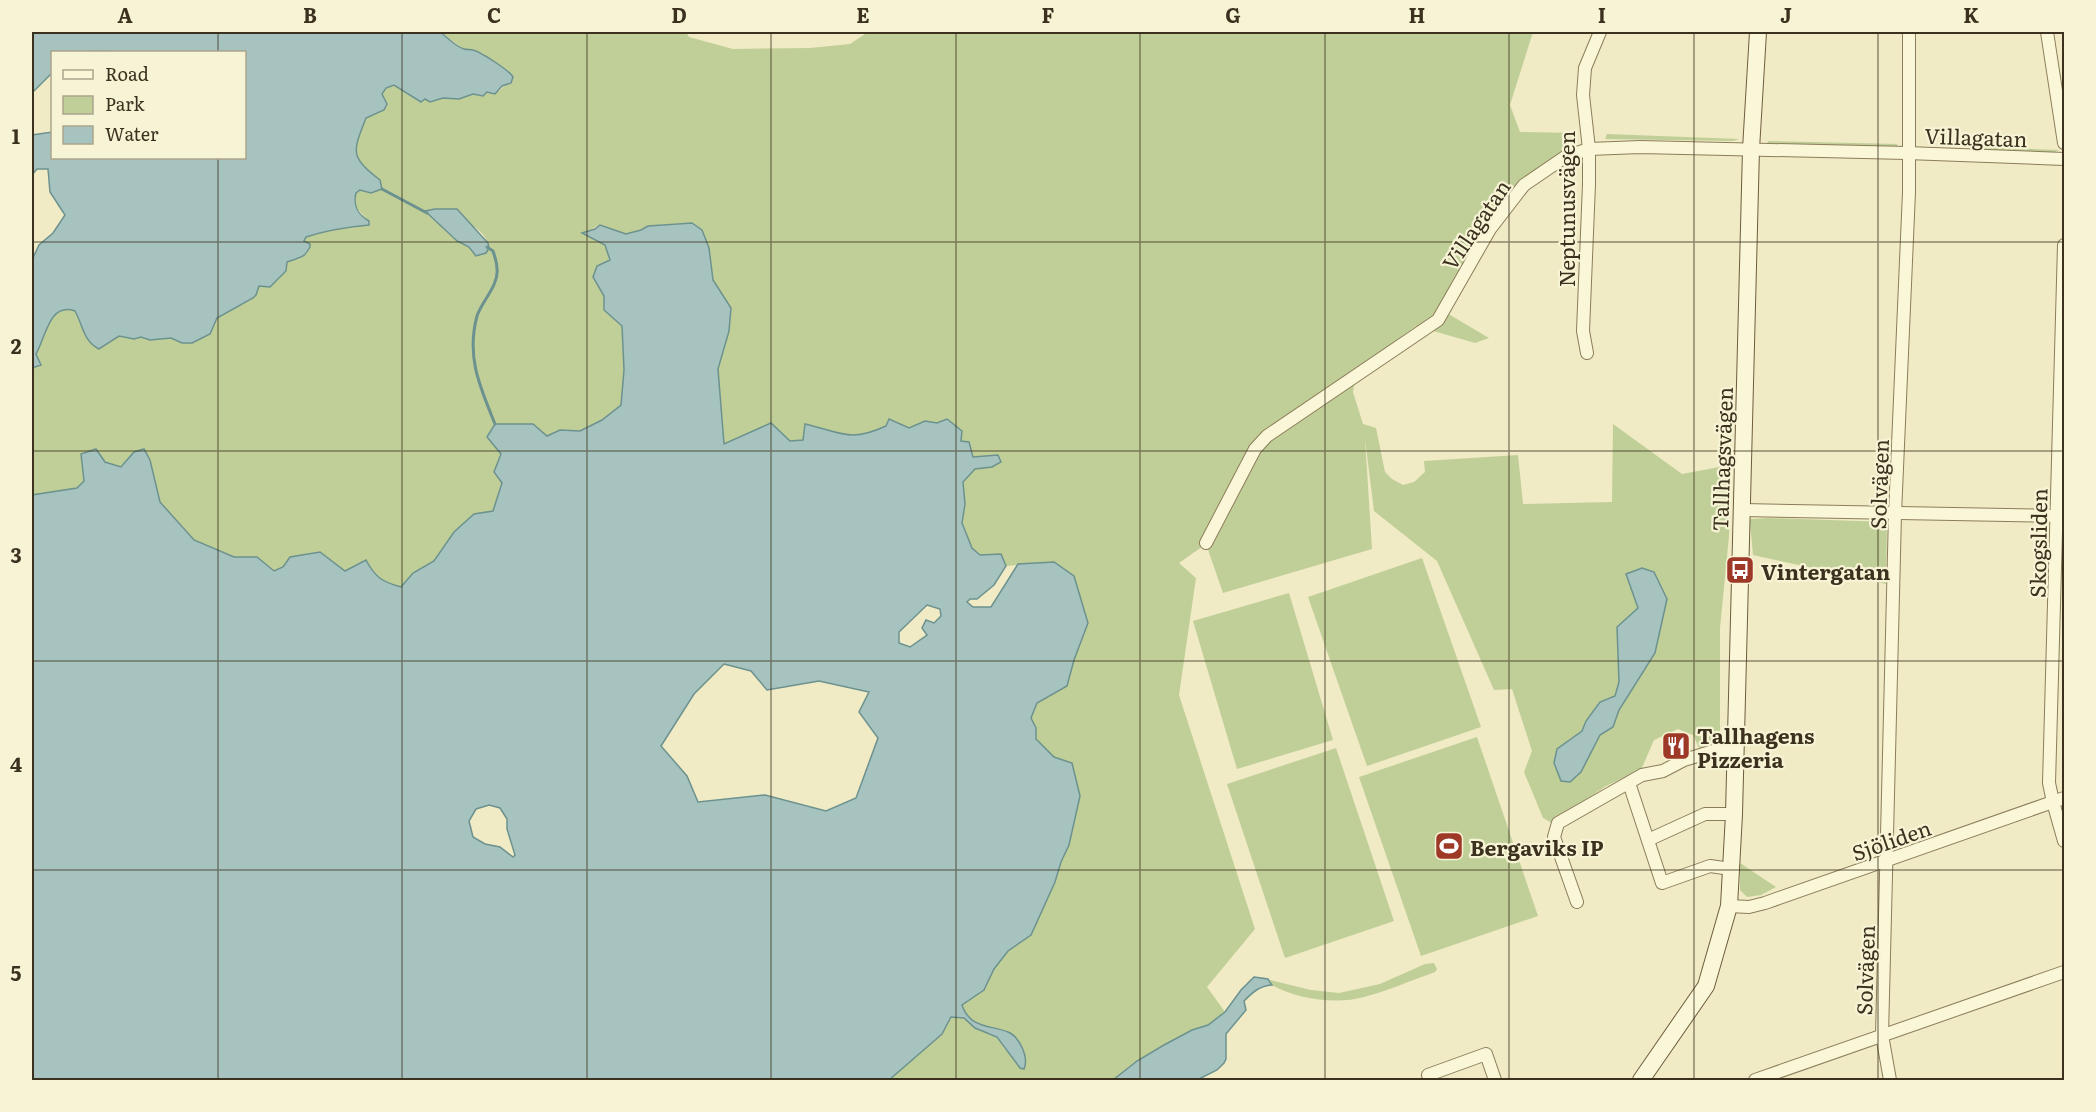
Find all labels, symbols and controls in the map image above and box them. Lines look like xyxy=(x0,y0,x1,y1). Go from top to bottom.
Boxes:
text: A xyxy=(117,0,133,29)
text: B xyxy=(303,0,317,29)
text: C xyxy=(487,0,501,29)
text: D xyxy=(671,0,687,29)
text: E xyxy=(856,0,870,29)
text: F xyxy=(1042,0,1055,29)
text: G xyxy=(1225,0,1241,29)
text: H xyxy=(1409,0,1425,29)
text: I xyxy=(1598,0,1606,29)
text: J xyxy=(1780,0,1792,29)
text: K xyxy=(1963,0,1979,29)
legend xyxy=(51,51,246,159)
text: Road xyxy=(105,60,149,87)
text: Park xyxy=(105,90,146,117)
street label: Villagatan xyxy=(1924,119,2028,153)
text: 1 xyxy=(12,120,20,150)
text: Water xyxy=(105,120,159,147)
street label: Neptunusvägen xyxy=(1550,131,1581,287)
street label: Villagatan xyxy=(1433,173,1517,275)
text: 2 xyxy=(11,330,22,360)
street label: Tallhagsvägen xyxy=(1703,386,1739,532)
street label: Solvägen xyxy=(1861,438,1895,530)
street label: Skogsliden xyxy=(2021,488,2053,598)
text: 3 xyxy=(10,539,22,569)
bus stop icon: Vintergatan xyxy=(1724,554,1756,586)
place label: Vintergatan xyxy=(1761,555,1891,586)
place label: Tallhagens Pizzeria xyxy=(1697,719,1814,774)
restaurant icon: Tallhagens Pizzeria xyxy=(1660,730,1692,762)
text: 4 xyxy=(10,748,22,778)
street label: Sjöliden xyxy=(1847,811,1935,867)
sports icon: Bergaviks IP xyxy=(1433,830,1465,862)
place label: Bergaviks IP xyxy=(1470,831,1604,862)
street label: Solvägen xyxy=(1847,924,1881,1016)
text: 5 xyxy=(11,957,22,987)

